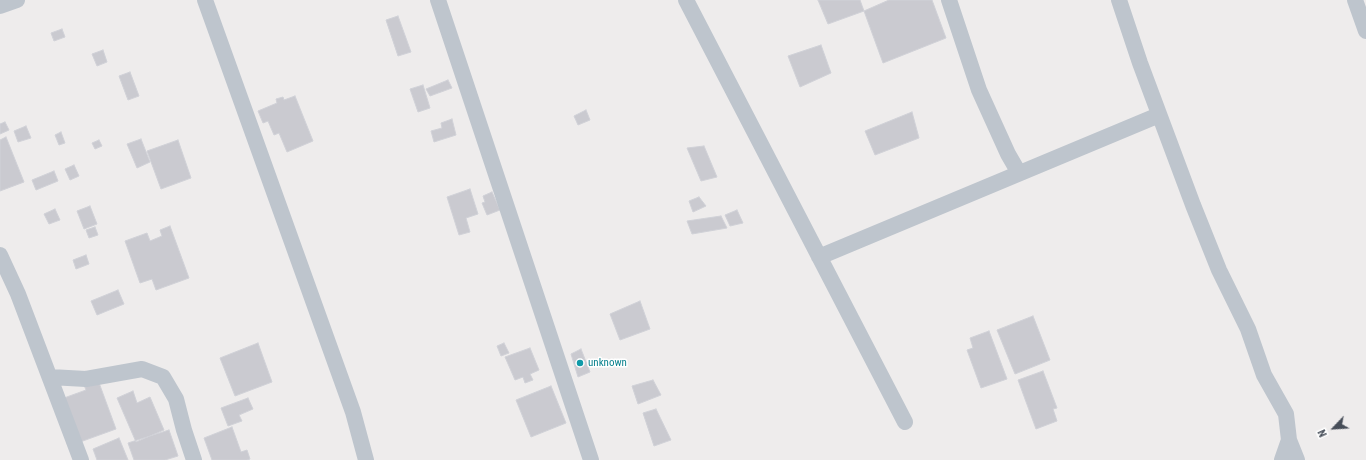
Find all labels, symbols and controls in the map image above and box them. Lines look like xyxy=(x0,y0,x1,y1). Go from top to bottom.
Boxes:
place label: unknown xyxy=(588,356,627,370)
marker: unknown xyxy=(575,358,585,368)
north arrow xyxy=(1314,408,1354,448)
text: N xyxy=(1315,427,1330,439)

